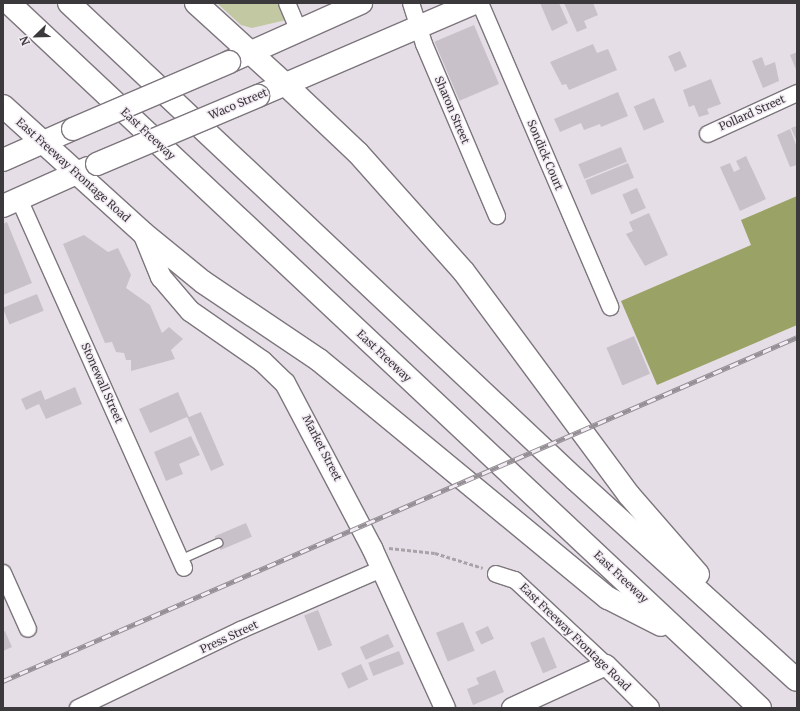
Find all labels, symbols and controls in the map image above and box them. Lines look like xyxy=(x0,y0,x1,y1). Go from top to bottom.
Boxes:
north arrow xyxy=(16,16,56,56)
text: N xyxy=(17,34,33,47)
street label: Sharon Street xyxy=(432,74,472,146)
street label: Waco Street xyxy=(207,86,269,122)
street label: Pollard Street xyxy=(717,92,787,134)
street label: East Freeway xyxy=(118,105,178,163)
street label: East Freeway Frontage Road xyxy=(13,115,133,225)
street label: Sondick Court xyxy=(524,118,566,192)
street label: East Freeway xyxy=(354,327,414,385)
street label: Stonewall Street xyxy=(78,341,126,425)
street label: Market Street xyxy=(300,413,344,483)
street label: East Freeway xyxy=(591,548,651,606)
street label: East Freeway Frontage Road xyxy=(517,581,633,693)
street label: Press Street xyxy=(198,618,260,656)

